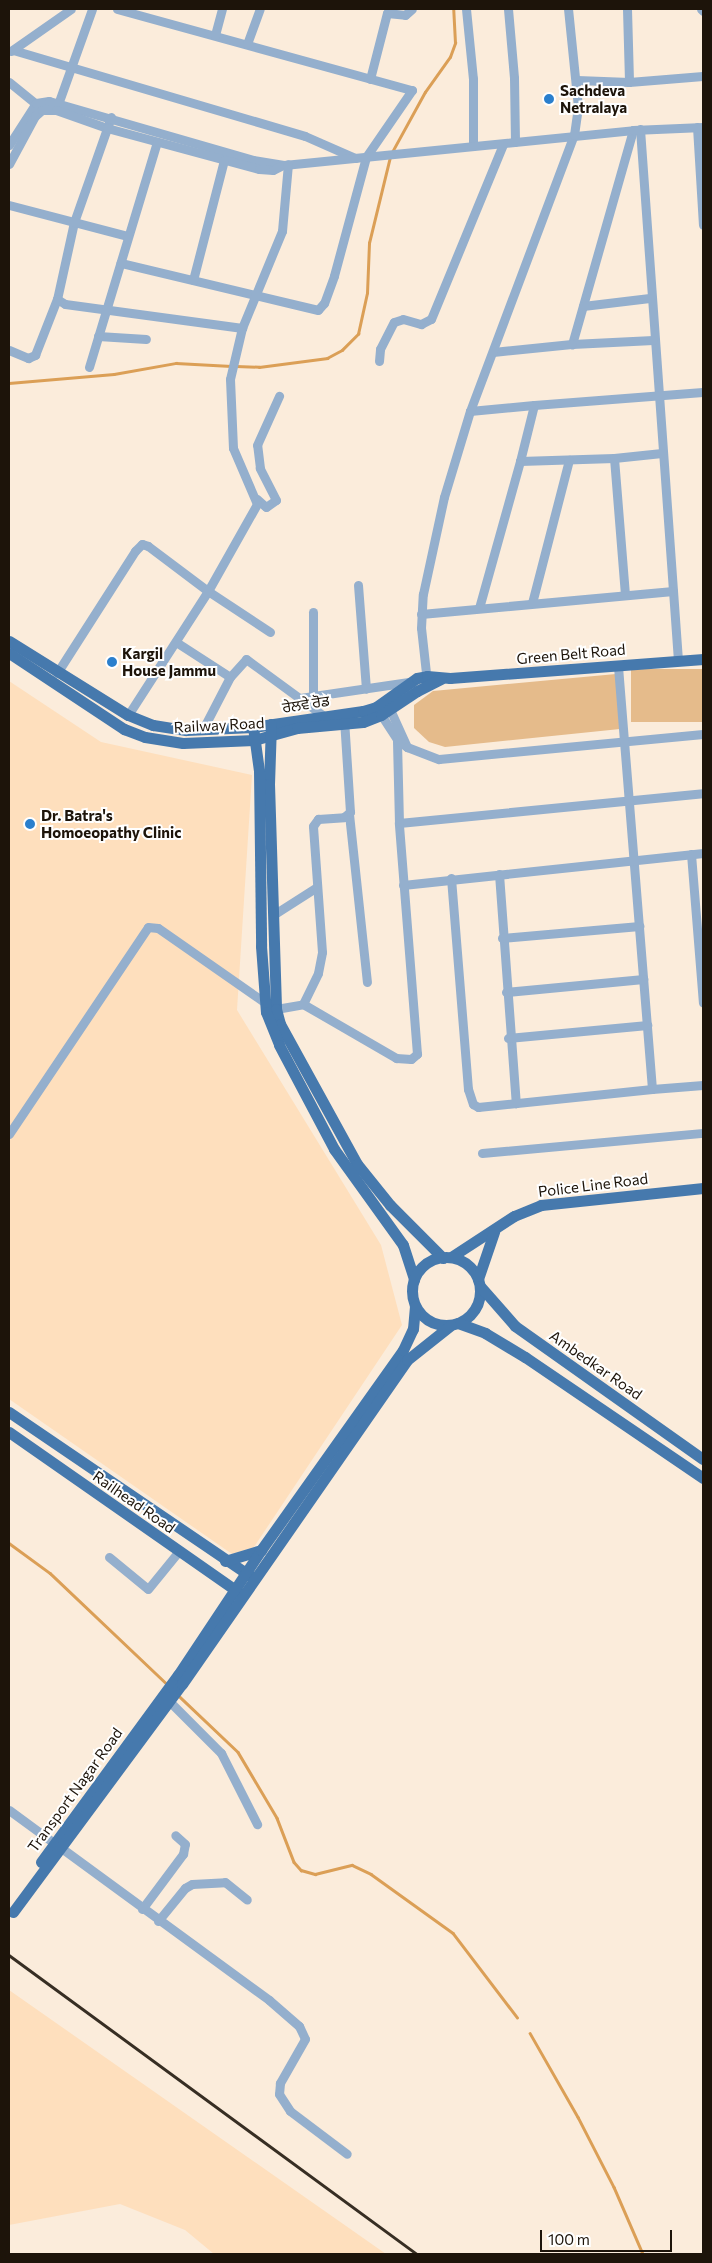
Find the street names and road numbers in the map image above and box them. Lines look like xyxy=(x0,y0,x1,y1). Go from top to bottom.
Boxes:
street label: Green Belt Road xyxy=(516,640,626,668)
street label: ਰੇਲਵੇ ਰੋਡ xyxy=(281,691,331,717)
street label: Railway Road xyxy=(173,714,265,736)
street label: Police Line Road xyxy=(537,1169,649,1201)
street label: Ambedkar Road xyxy=(546,1326,646,1404)
street label: Railhead Road xyxy=(89,1467,179,1537)
street label: Transport Nagar Road xyxy=(24,1724,126,1856)

